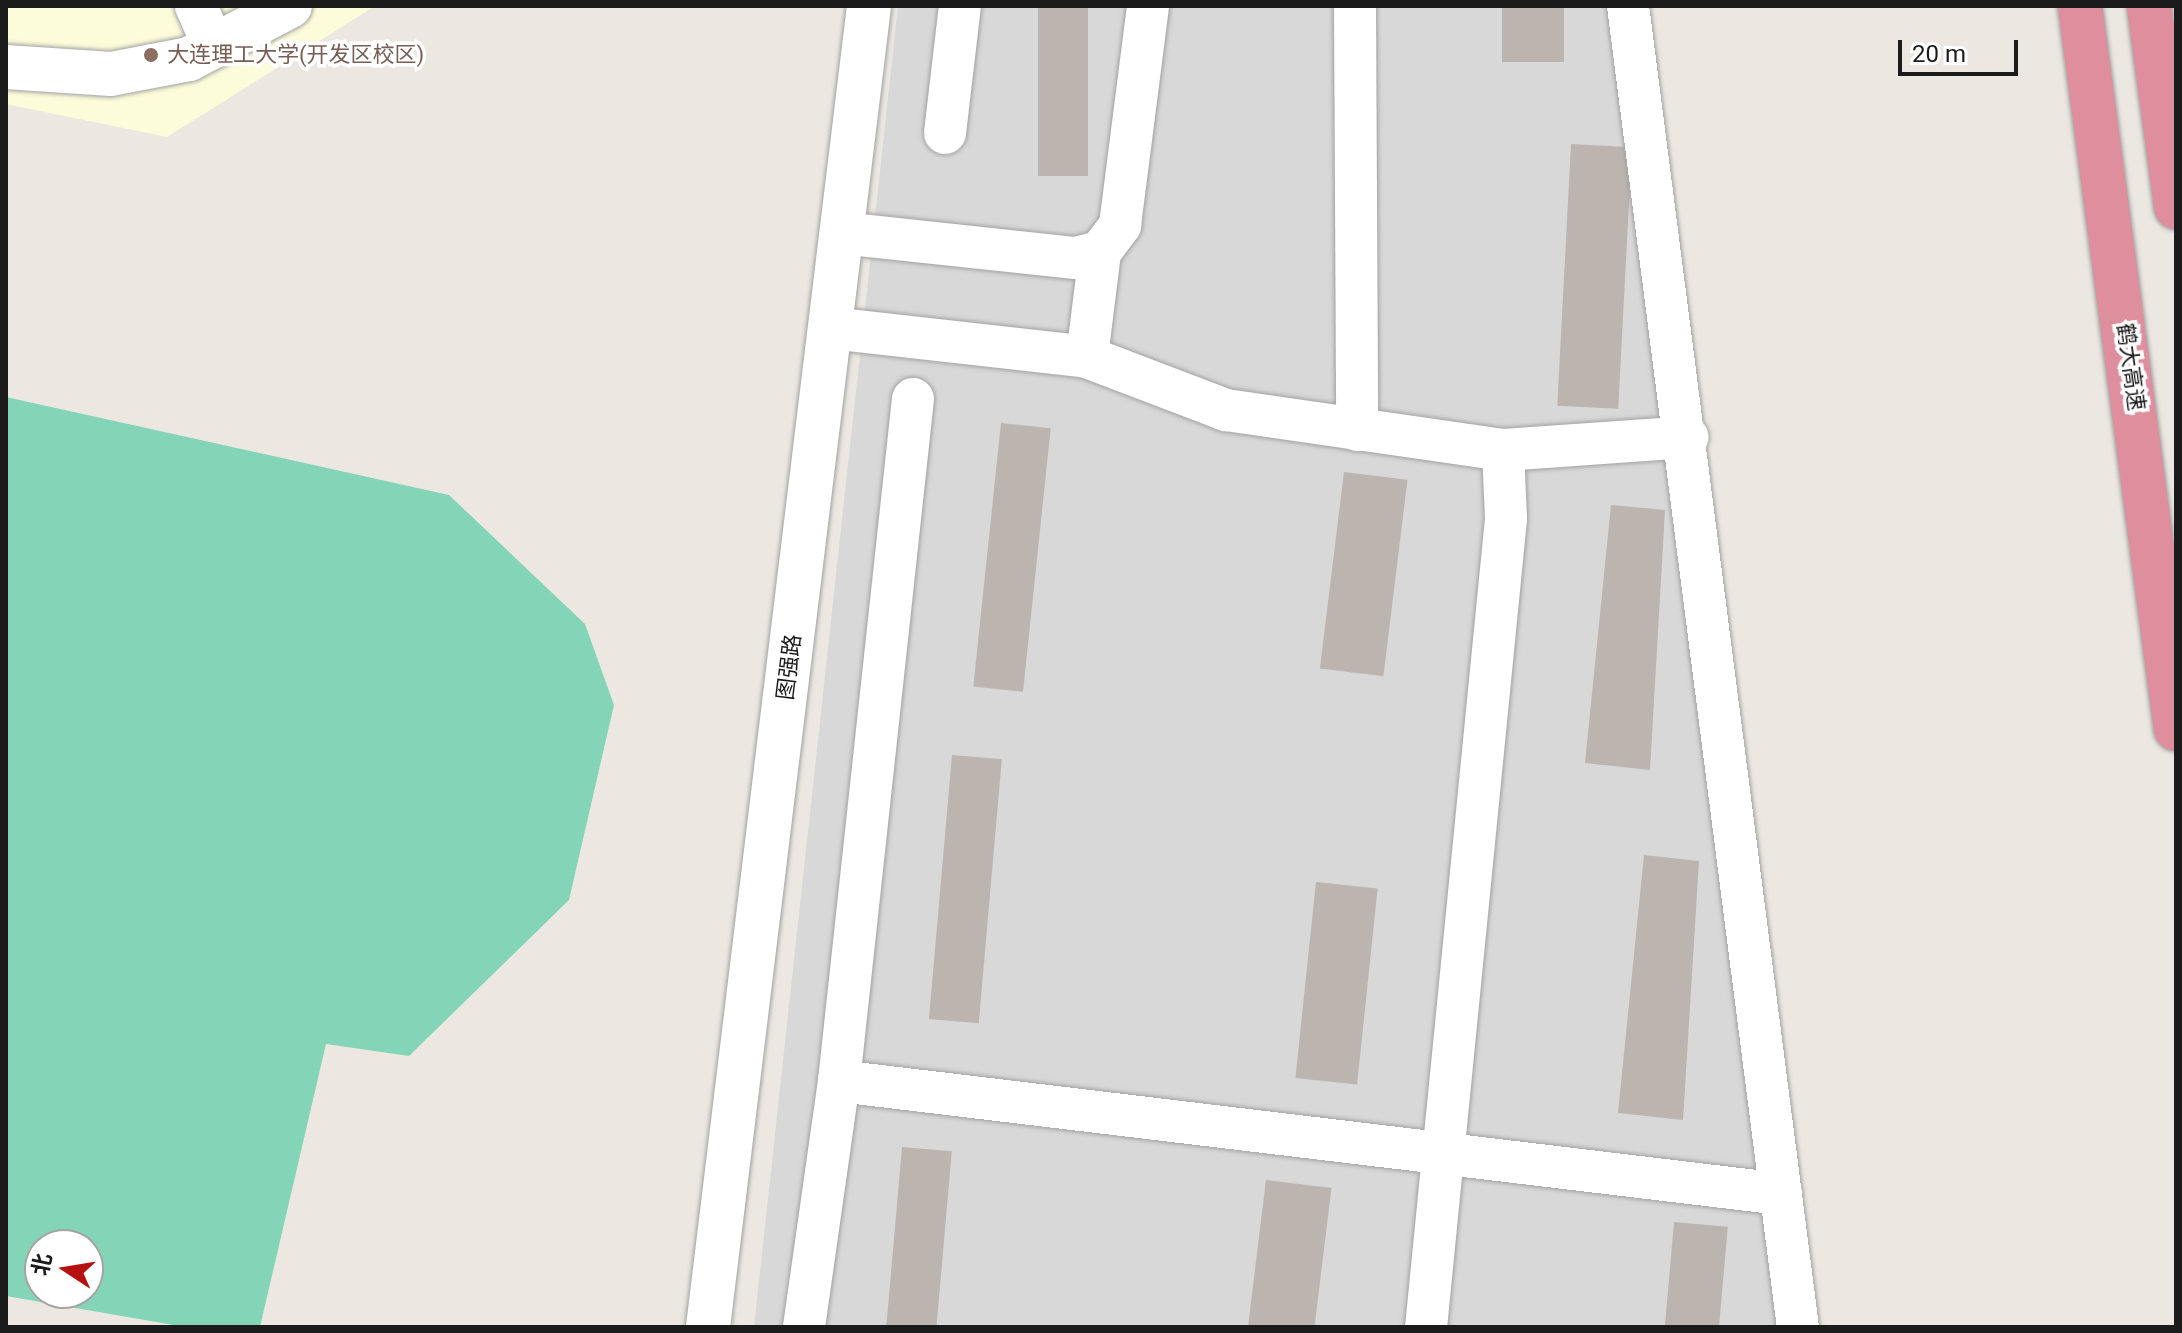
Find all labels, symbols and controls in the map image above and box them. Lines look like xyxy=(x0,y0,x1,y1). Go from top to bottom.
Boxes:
scale bar xyxy=(1902,24,2022,74)
text: 20 m xyxy=(1912,40,1966,68)
place label: 大连理工大学(开发区校区) xyxy=(167,42,424,68)
marker: 大连理工大学(开发区校区) xyxy=(142,46,160,64)
street label: 鹤大高速 xyxy=(2112,322,2150,412)
street label: 图强路 xyxy=(772,633,806,701)
north arrow xyxy=(24,1229,104,1309)
text: 北 xyxy=(27,1251,57,1278)

